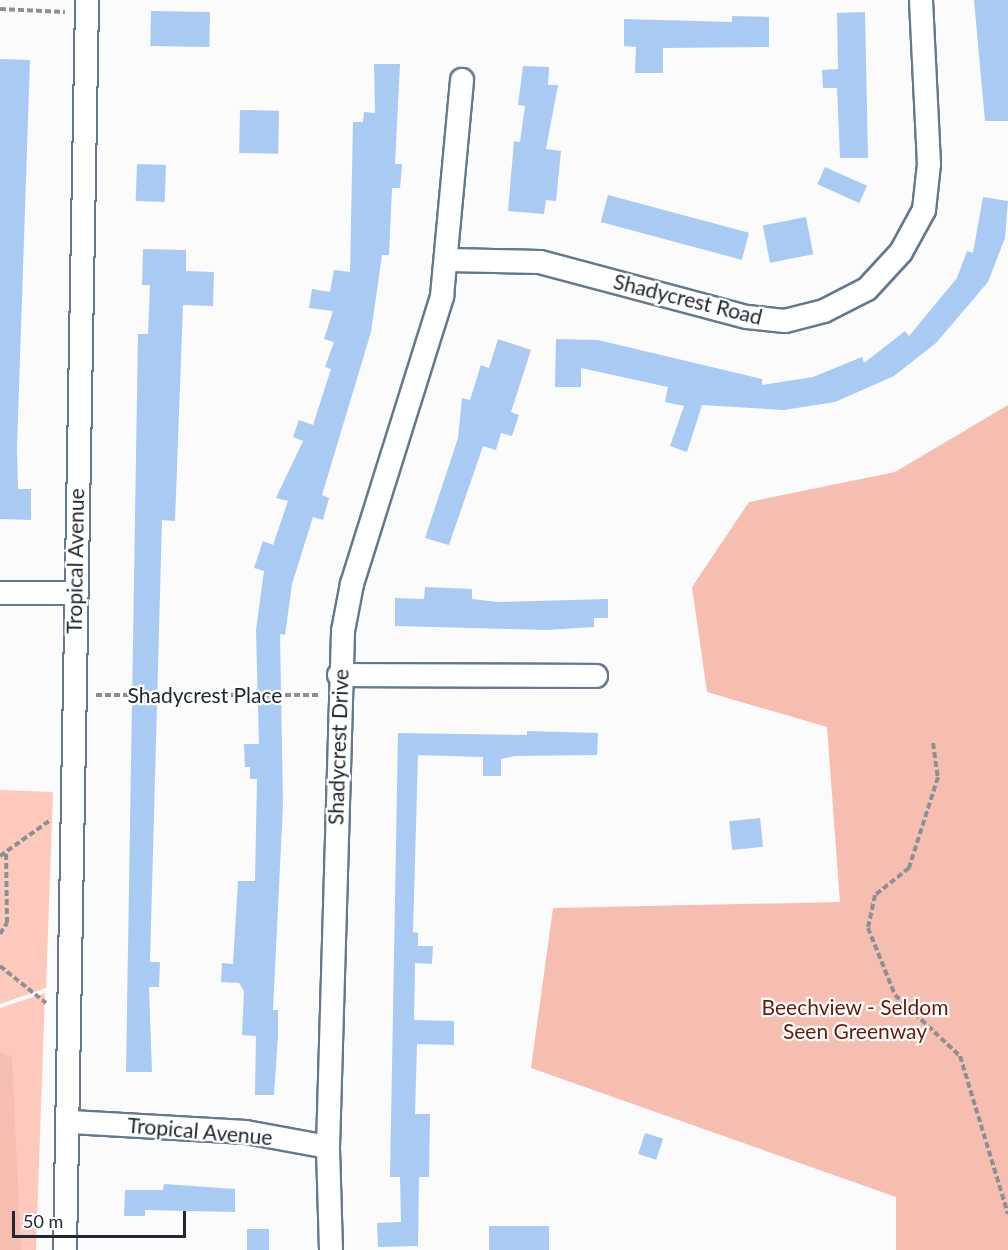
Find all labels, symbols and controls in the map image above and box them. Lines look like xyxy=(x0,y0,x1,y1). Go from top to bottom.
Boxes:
street label: Shadycrest Road xyxy=(611,268,765,330)
street label: Tropical Avenue xyxy=(61,488,89,634)
street label: Shadycrest Drive xyxy=(323,669,353,825)
street label: Shadycrest Place xyxy=(128,682,282,708)
park label: Beechview - Seldom Seen Greenway xyxy=(761,994,949,1044)
street label: Tropical Avenue xyxy=(126,1112,274,1150)
scale bar xyxy=(15,1199,189,1237)
text: 50 m xyxy=(23,1210,63,1232)

